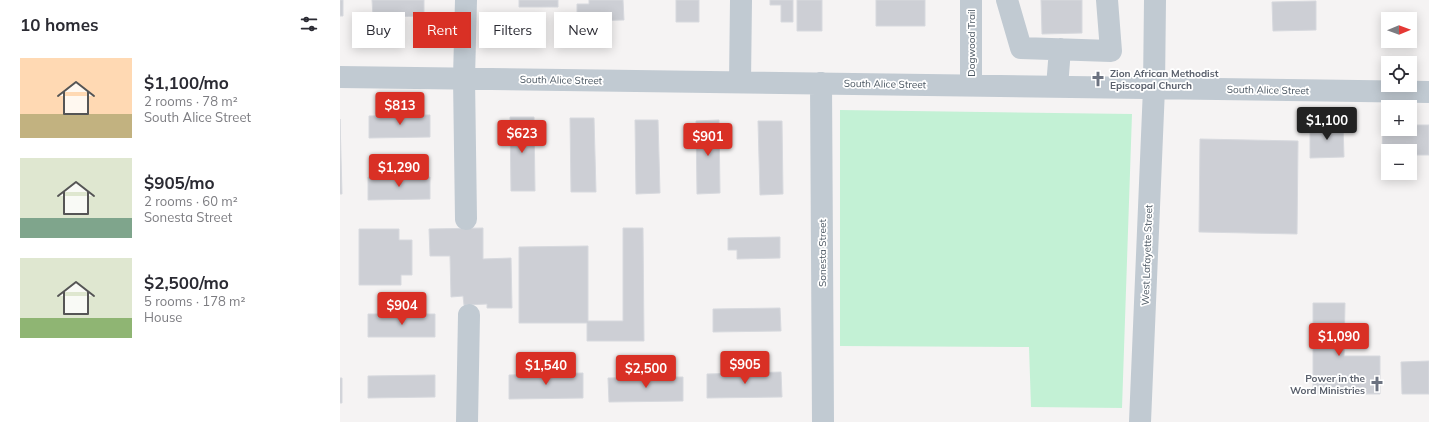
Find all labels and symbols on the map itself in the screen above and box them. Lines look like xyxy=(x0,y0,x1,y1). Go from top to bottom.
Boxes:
street label: Dogwood Trail xyxy=(965,9,978,77)
north arrow xyxy=(1381,12,1417,48)
place label: Zion African Methodist Episcopal Church xyxy=(1110,67,1219,92)
church icon: Zion African Methodist Episcopal Church xyxy=(1089,70,1107,88)
street label: South Alice Street xyxy=(520,73,603,87)
street label: South Alice Street xyxy=(844,77,927,91)
street label: South Alice Street xyxy=(1227,83,1310,97)
pin: $813 xyxy=(376,92,424,126)
pin: $1,100 xyxy=(1294,107,1360,141)
pin: $623 xyxy=(498,120,546,154)
pin: $901 xyxy=(684,123,732,157)
pin: $1,290 xyxy=(366,154,432,188)
street label: West Lafayette Street xyxy=(1139,204,1155,306)
street label: Sonesta Street xyxy=(816,219,829,287)
pin: $904 xyxy=(378,292,426,326)
pin: $1,090 xyxy=(1306,323,1372,357)
pin: $905 xyxy=(721,351,769,385)
pin: $1,540 xyxy=(513,352,579,386)
pin: $2,500 xyxy=(613,355,679,389)
place label: Power in the Word Ministries xyxy=(1290,372,1366,397)
church icon: Power in the Word Ministries xyxy=(1368,375,1386,393)

